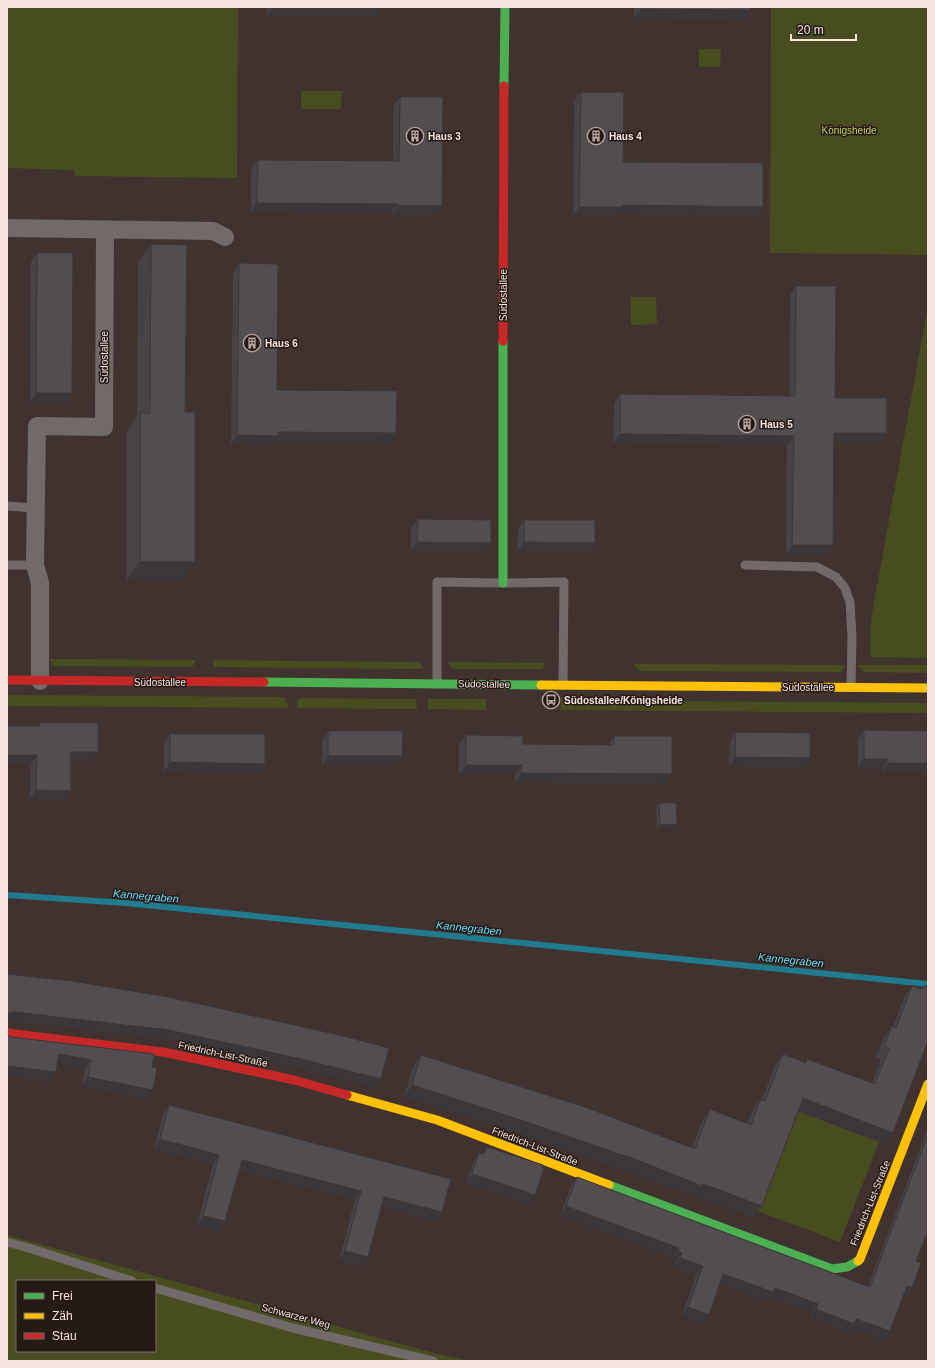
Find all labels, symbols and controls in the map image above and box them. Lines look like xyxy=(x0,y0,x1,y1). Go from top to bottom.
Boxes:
scale bar xyxy=(791,16,856,42)
text: 20 m xyxy=(797,23,824,37)
park label: Königsheide xyxy=(821,125,877,136)
building icon: Haus 3 xyxy=(405,126,425,146)
building icon: Haus 4 xyxy=(586,126,606,146)
place label: Haus 3 xyxy=(428,131,461,142)
place label: Haus 4 xyxy=(609,131,642,142)
street label: Südostallee xyxy=(498,268,509,321)
street label: Südostallee xyxy=(99,330,110,383)
building icon: Haus 6 xyxy=(242,333,262,353)
place label: Haus 6 xyxy=(265,338,298,349)
building icon: Haus 5 xyxy=(737,414,757,434)
place label: Haus 5 xyxy=(760,419,793,430)
street label: Südostallee xyxy=(134,677,187,688)
street label: Südostallee xyxy=(458,678,511,690)
street label: Südostallee xyxy=(782,682,835,693)
bus stop icon: Südostallee/Königsheide xyxy=(541,690,561,710)
place label: Südostallee/Königsheide xyxy=(564,695,683,706)
water label: Kannegraben xyxy=(113,887,179,905)
water label: Kannegraben xyxy=(436,919,502,937)
water label: Kannegraben xyxy=(758,951,824,969)
street label: Friedrich-List-Straße xyxy=(177,1039,269,1069)
street label: Friedrich-List-Straße xyxy=(490,1125,580,1168)
street label: Friedrich-List-Straße xyxy=(848,1158,892,1247)
legend xyxy=(16,1280,156,1352)
text: Frei xyxy=(52,1289,73,1303)
street label: Schwarzer Weg xyxy=(261,1302,331,1330)
text: Zäh xyxy=(52,1309,73,1323)
text: Stau xyxy=(52,1329,77,1343)

